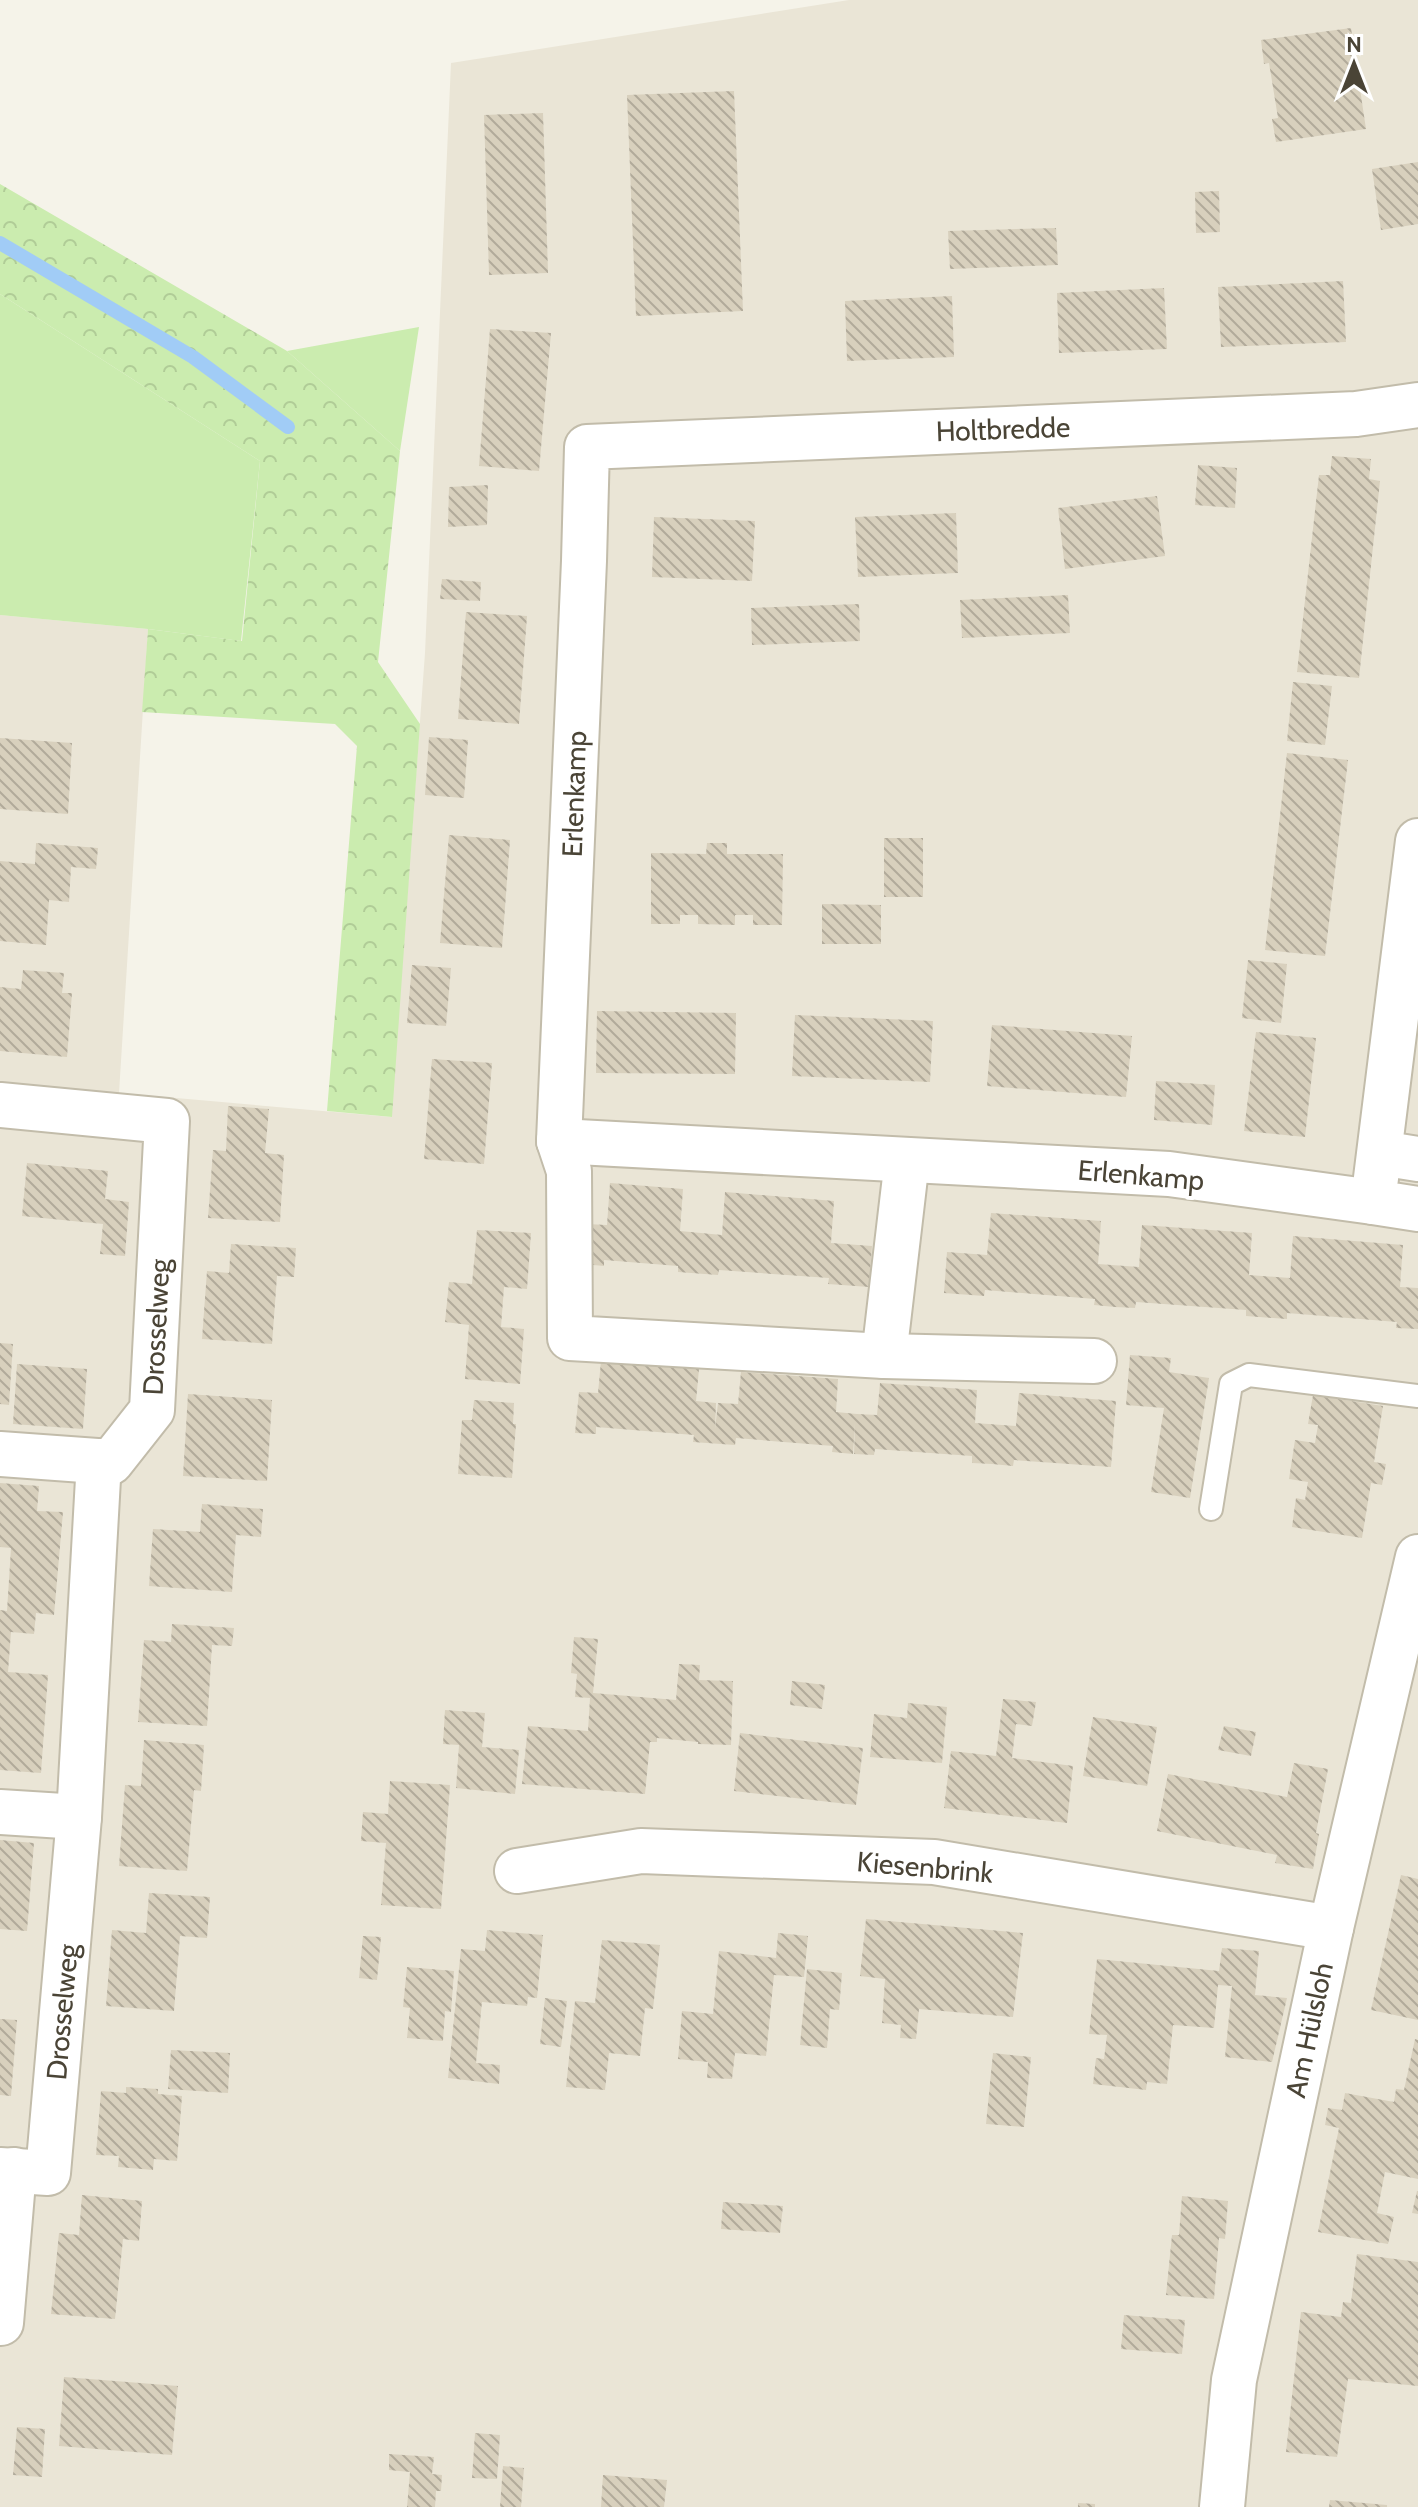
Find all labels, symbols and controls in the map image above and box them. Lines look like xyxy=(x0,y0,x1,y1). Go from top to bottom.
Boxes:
north arrow xyxy=(1314,24,1394,104)
text: N xyxy=(1346,31,1362,58)
street label: Holtbredde xyxy=(935,410,1071,448)
street label: Erlenkamp xyxy=(555,730,593,858)
street label: Erlenkamp xyxy=(1076,1153,1206,1197)
street label: Drosselweg xyxy=(135,1257,177,1396)
street label: Kiesenbrink xyxy=(855,1844,995,1890)
street label: Drosselweg xyxy=(39,1941,85,2081)
street label: Am Hülsloh xyxy=(1278,1959,1340,2101)

